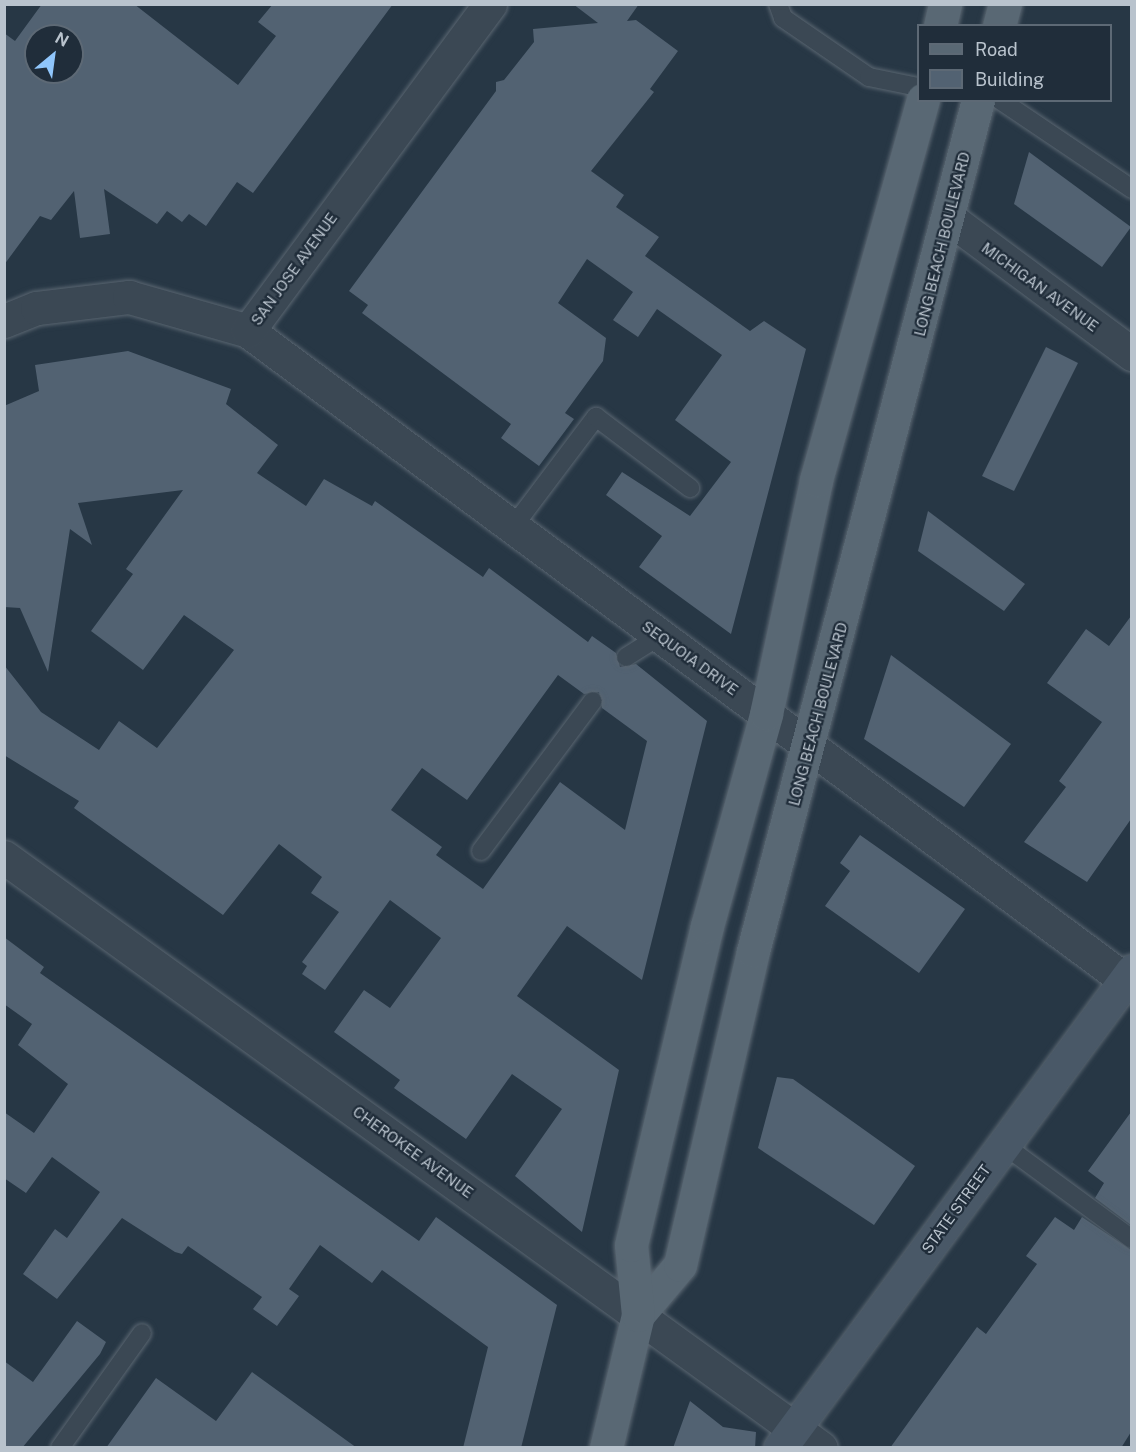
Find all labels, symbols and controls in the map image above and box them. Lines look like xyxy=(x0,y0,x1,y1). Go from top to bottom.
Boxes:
north arrow xyxy=(24,24,84,84)
legend xyxy=(917,24,1112,102)
text: N xyxy=(52,28,72,51)
text: Road xyxy=(975,39,1018,60)
text: Building xyxy=(975,69,1044,90)
street label: LONG BEACH BOULEVARD xyxy=(910,150,974,338)
street label: SAN JOSE AVENUE xyxy=(247,209,341,329)
street label: MICHIGAN AVENUE xyxy=(978,239,1102,335)
street label: SEQUOIA DRIVE xyxy=(638,617,742,699)
street label: LONG BEACH BOULEVARD xyxy=(785,620,851,808)
street label: CHEROKEE AVENUE xyxy=(349,1102,477,1202)
street label: STATE STREET xyxy=(918,1161,994,1257)

